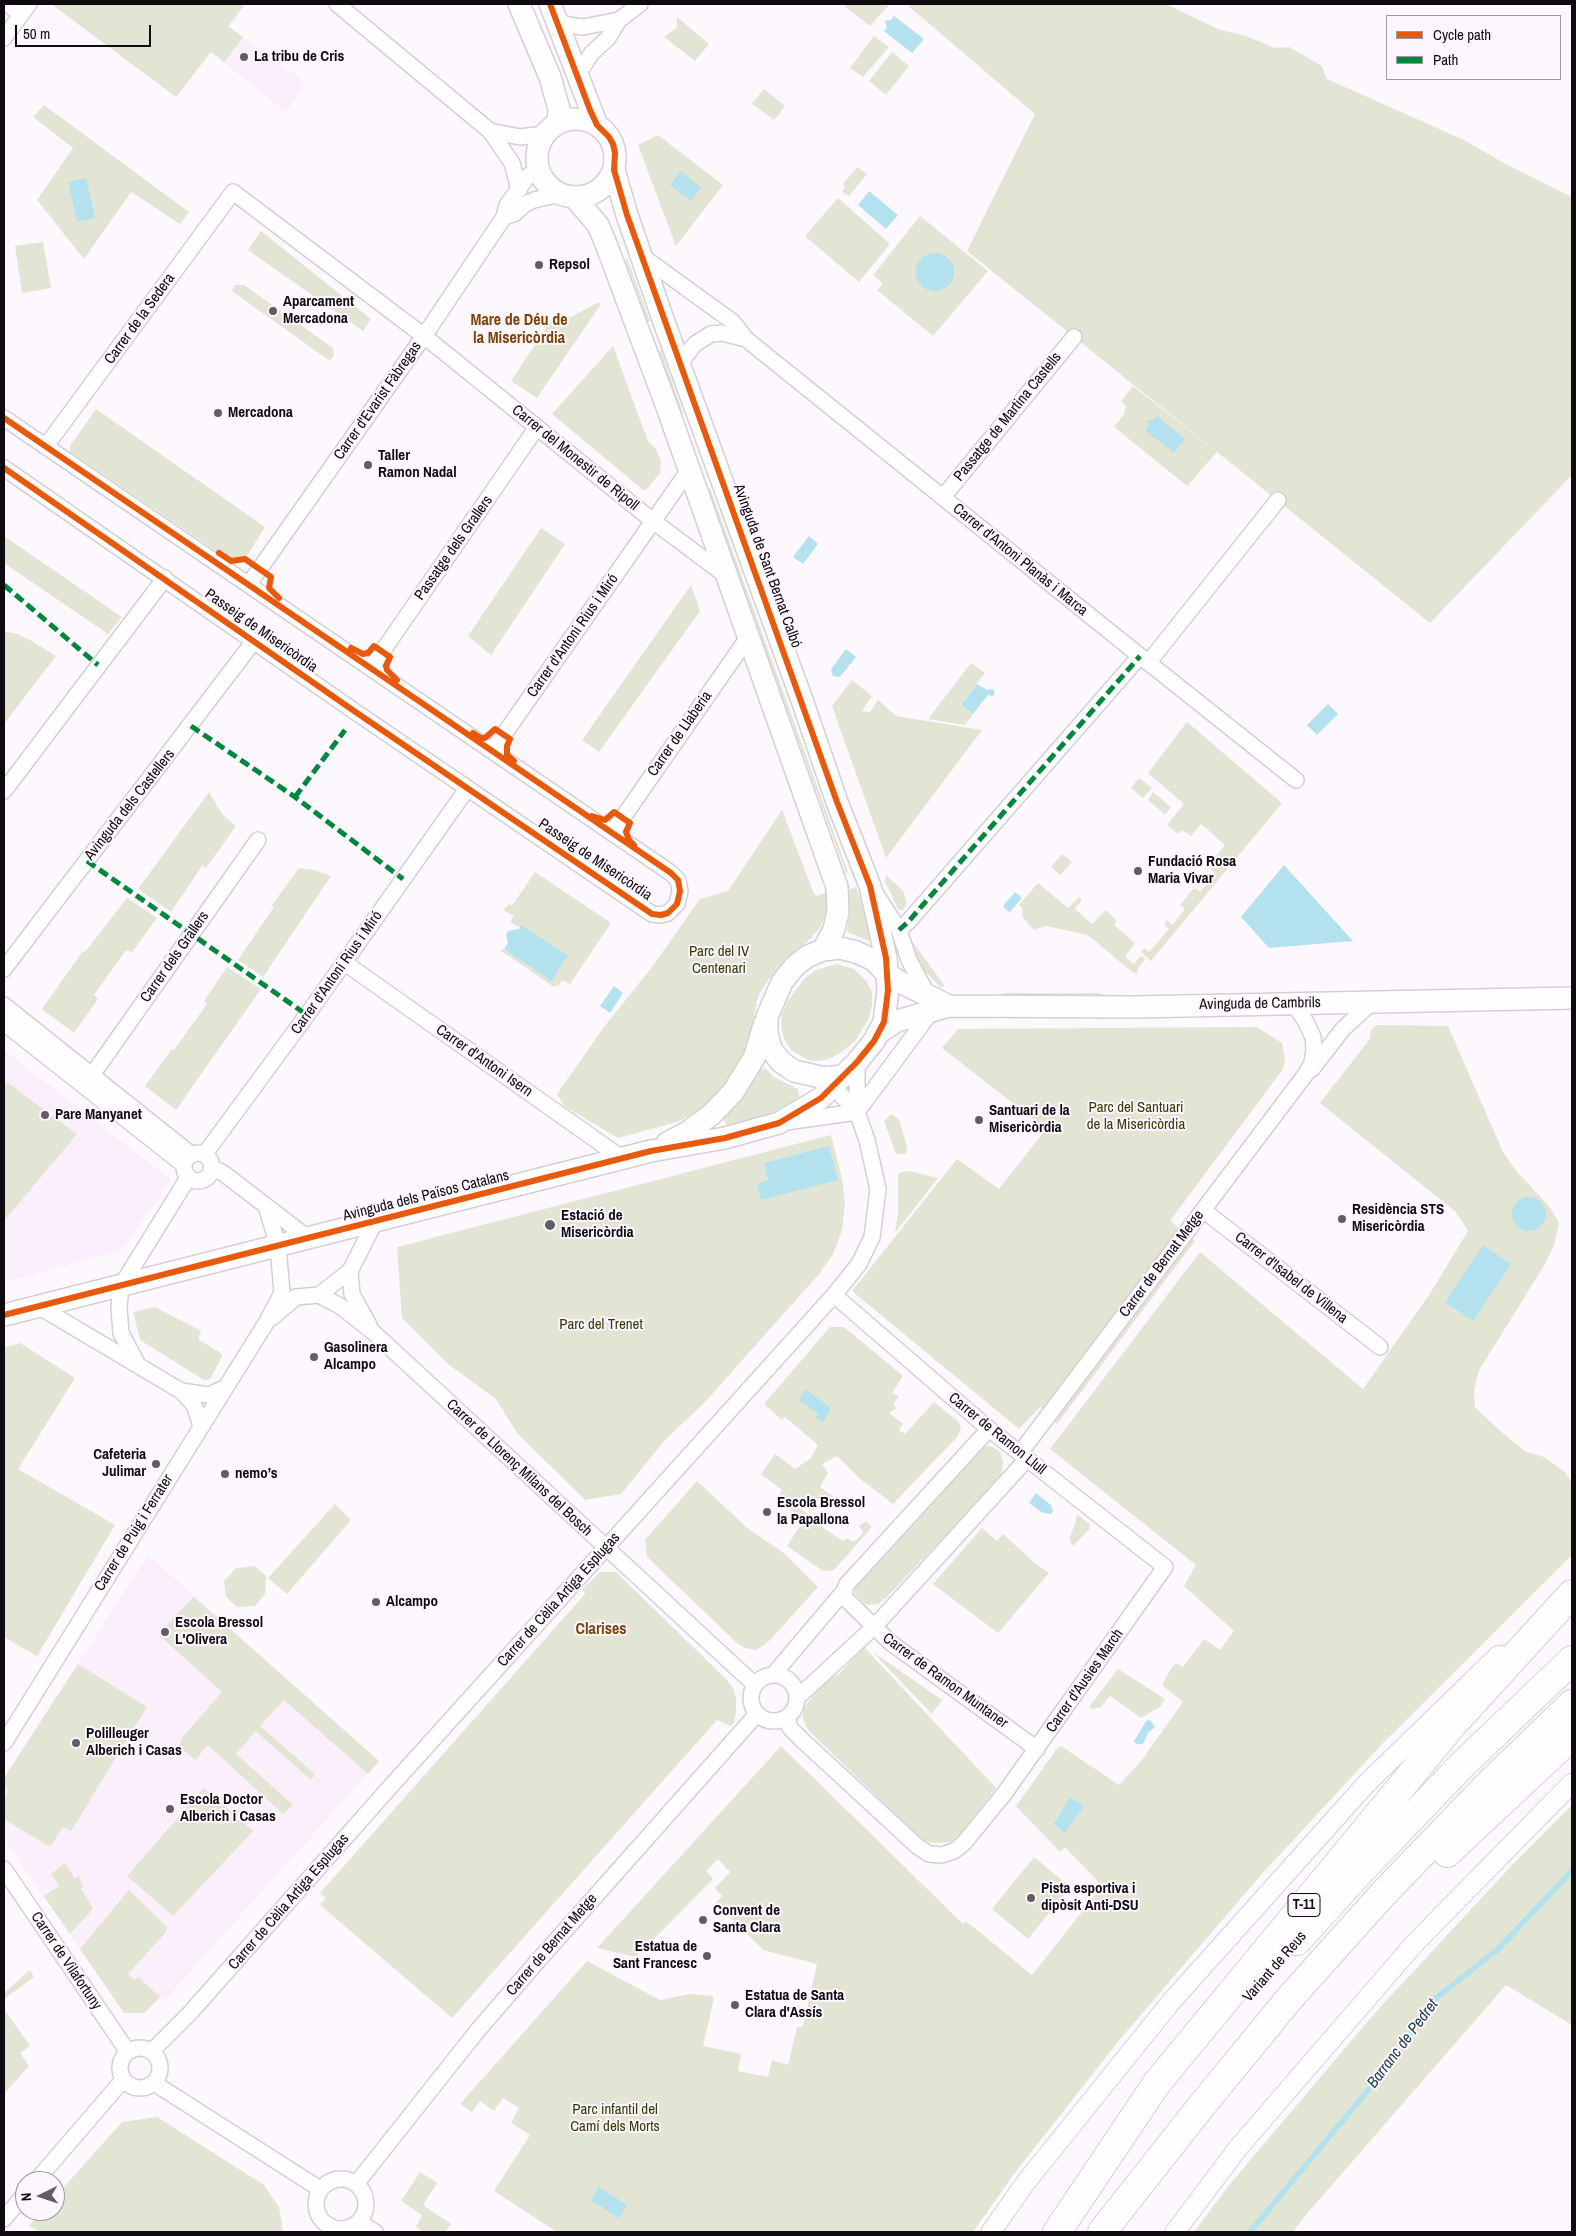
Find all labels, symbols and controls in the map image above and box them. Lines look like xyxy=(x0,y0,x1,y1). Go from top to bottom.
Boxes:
scale bar xyxy=(18,15,154,47)
legend xyxy=(1386,15,1561,80)
text: 50 m xyxy=(23,23,50,44)
text: Cycle path xyxy=(1433,24,1491,45)
place label: La tribu de Cris xyxy=(254,48,344,66)
text: Path xyxy=(1433,49,1458,70)
marker: La tribu de Cris xyxy=(238,51,250,63)
place label: Repsol xyxy=(549,256,590,274)
marker: Repsol xyxy=(533,259,545,271)
street label: Carrer de la Sedera xyxy=(101,270,179,368)
place label: Aparcament Mercadona xyxy=(283,293,354,328)
marker: Aparcament Mercadona xyxy=(267,305,279,317)
district label: Mare de Déu de la Misericòrdia xyxy=(471,311,567,349)
street label: Carrer d'Evarist Fàbregas xyxy=(330,338,426,464)
street label: Passatge de Martina Castells xyxy=(950,349,1066,485)
street label: Carrer del Monestir de Ripoll xyxy=(508,401,642,515)
place label: Mercadona xyxy=(228,404,293,422)
marker: Mercadona xyxy=(212,407,224,419)
place label: Taller Ramon Nadal xyxy=(378,447,457,482)
marker: Taller Ramon Nadal xyxy=(362,459,374,471)
street label: Avinguda de Sant Bernat Calbó xyxy=(729,482,805,650)
street label: Passatge dels Grallers xyxy=(411,492,497,604)
street label: Carrer d'Antoni Planàs i Marca xyxy=(949,500,1091,620)
street label: Carrer d'Antoni Rius i Miró xyxy=(524,571,622,701)
street label: Passeig de Misericòrdia xyxy=(201,585,321,677)
street label: Carrer de Llaberia xyxy=(644,688,716,780)
street label: Avinguda dels Castellers xyxy=(81,746,179,864)
street label: Passeig de Misericòrdia xyxy=(535,815,655,905)
place label: Fundació Rosa Maria Vivar xyxy=(1148,853,1236,888)
marker: Fundació Rosa Maria Vivar xyxy=(1132,865,1144,877)
street label: Carrer dels Grallers xyxy=(137,908,213,1006)
street label: Carrer d'Antoni Rius i Miró xyxy=(288,908,386,1038)
park label: Parc del IV Centenari xyxy=(689,943,749,978)
street label: Avinguda de Cambrils xyxy=(1199,994,1321,1014)
street label: Carrer d'Antoni Isern xyxy=(432,1021,536,1101)
park label: Parc del Santuari de la Misericòrdia xyxy=(1087,1099,1185,1134)
place label: Santuari de la Misericòrdia xyxy=(989,1102,1070,1137)
place label: Pare Manyanet xyxy=(55,1106,142,1124)
marker: Pare Manyanet xyxy=(39,1109,51,1121)
marker: Santuari de la Misericòrdia xyxy=(973,1114,985,1126)
street label: Avinguda dels Països Catalans xyxy=(341,1167,511,1225)
place label: Residència STS Misericòrdia xyxy=(1352,1201,1444,1236)
place label: Estació de Misericòrdia xyxy=(561,1207,633,1242)
street label: Carrer de Bernat Metge xyxy=(1116,1207,1208,1321)
marker: Residència STS Misericòrdia xyxy=(1336,1213,1348,1225)
marker: Estació de Misericòrdia xyxy=(543,1218,557,1232)
street label: Carrer d'Isabel de Villena xyxy=(1231,1228,1351,1328)
park label: Parc del Trenet xyxy=(559,1316,643,1334)
place label: Gasolinera Alcampo xyxy=(324,1339,388,1374)
marker: Gasolinera Alcampo xyxy=(308,1351,320,1363)
street label: Carrer de Ramon Llull xyxy=(945,1389,1049,1479)
street label: Carrer de Llorenç Milans del Bosch xyxy=(442,1396,596,1540)
place label: Cafeteria Julimar xyxy=(93,1446,146,1481)
marker: Cafeteria Julimar xyxy=(150,1458,162,1470)
place label: nemo’s xyxy=(235,1465,278,1483)
marker: nemo’s xyxy=(219,1468,231,1480)
street label: Carrer de Puig i Ferrater xyxy=(91,1471,177,1595)
place label: Escola Bressol la Papallona xyxy=(777,1494,865,1529)
marker: Escola Bressol la Papallona xyxy=(761,1506,773,1518)
street label: Carrer de Cèlia Artiga Esplugas xyxy=(494,1529,624,1671)
place label: Alcampo xyxy=(386,1593,438,1611)
marker: Alcampo xyxy=(370,1596,382,1608)
place label: Escola Bressol L'Olivera xyxy=(175,1614,263,1649)
district label: Clarises xyxy=(575,1620,627,1640)
marker: Escola Bressol L'Olivera xyxy=(159,1626,171,1638)
street label: Carrer d'Ausies March xyxy=(1042,1626,1128,1736)
street label: Carrer de Ramon Muntaner xyxy=(879,1630,1011,1732)
place label: Polilleuger Alberich i Casas xyxy=(86,1725,182,1760)
marker: Polilleuger Alberich i Casas xyxy=(70,1737,82,1749)
place label: Escola Doctor Alberich i Casas xyxy=(180,1791,276,1826)
marker: Escola Doctor Alberich i Casas xyxy=(164,1803,176,1815)
street label: Carrer de Cèlia Artiga Esplugas xyxy=(225,1830,353,1974)
place label: Pista esportiva i dipòsit Anti-DSU xyxy=(1041,1880,1139,1915)
street label: Carrer de Bernat Metge xyxy=(503,1890,601,2000)
marker: Pista esportiva i dipòsit Anti-DSU xyxy=(1025,1892,1037,1904)
road number: T-11 xyxy=(1288,1894,1320,1916)
place label: Convent de Santa Clara xyxy=(713,1902,781,1937)
street label: Carrer de Vilafortuny xyxy=(27,1909,105,2013)
marker: Convent de Santa Clara xyxy=(697,1914,709,1926)
street label: Variant de Reus xyxy=(1239,1928,1311,2006)
place label: Estatua de Sant Francesc xyxy=(613,1938,697,1973)
marker: Estatua de Sant Francesc xyxy=(701,1950,713,1962)
place label: Estatua de Santa Clara d'Assís xyxy=(745,1987,844,2022)
water label: Barranc de Pedret xyxy=(1363,1996,1443,2092)
marker: Estatua de Santa Clara d'Assís xyxy=(729,1999,741,2011)
park label: Parc infantil del Camí dels Morts xyxy=(570,2101,660,2136)
north arrow xyxy=(15,2171,65,2221)
text: N xyxy=(17,2192,35,2202)

